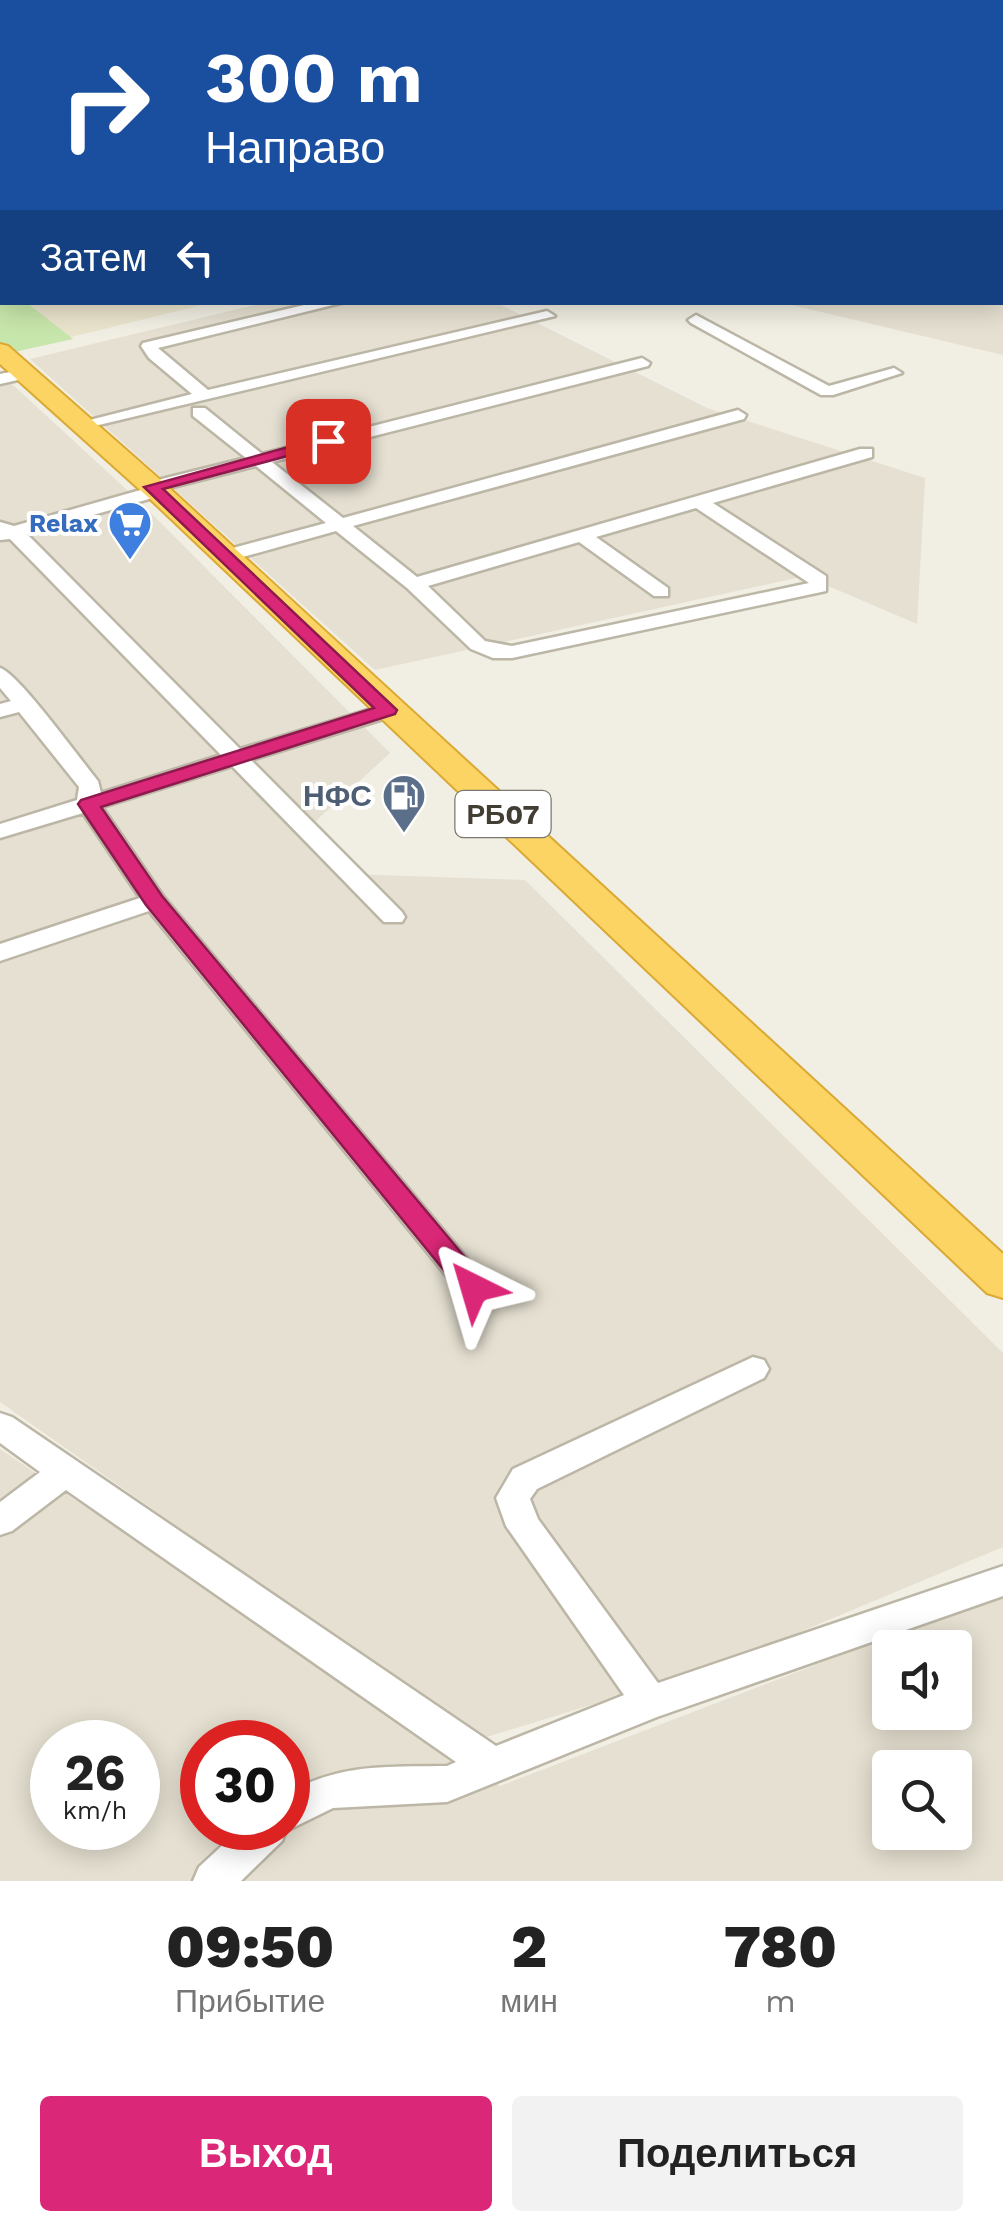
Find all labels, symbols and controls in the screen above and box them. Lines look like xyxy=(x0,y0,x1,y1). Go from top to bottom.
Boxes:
text: 300 m xyxy=(205,37,423,119)
icon: right xyxy=(40,40,170,170)
text: Направо xyxy=(205,121,385,174)
icon: left xyxy=(168,230,223,285)
text: Затем xyxy=(40,236,148,280)
pin xyxy=(286,399,371,484)
icon: arrive xyxy=(301,414,356,469)
supermarket icon: Relax xyxy=(107,500,153,561)
place label: Relax xyxy=(29,509,98,538)
fuel station icon: НФС xyxy=(381,773,427,834)
place label: НФС xyxy=(303,778,372,813)
road number: РБ07 xyxy=(456,791,550,837)
position arrow xyxy=(422,1236,526,1340)
map controls xyxy=(872,1630,972,1850)
button: sound xyxy=(872,1630,972,1730)
speed limit sign: 30 xyxy=(180,1720,310,1850)
text: 26 xyxy=(65,1743,125,1802)
button: search xyxy=(872,1750,972,1850)
text: km/h xyxy=(63,1796,127,1825)
text: 09:50 xyxy=(166,1911,334,1982)
text: 2 xyxy=(511,1911,547,1982)
text: 780 xyxy=(724,1911,837,1982)
text: Прибытие xyxy=(175,1982,325,2020)
text: мин xyxy=(500,1982,558,2020)
text: m xyxy=(765,1982,796,2020)
button: Выход xyxy=(40,2096,492,2211)
button: Поделиться xyxy=(512,2096,963,2211)

